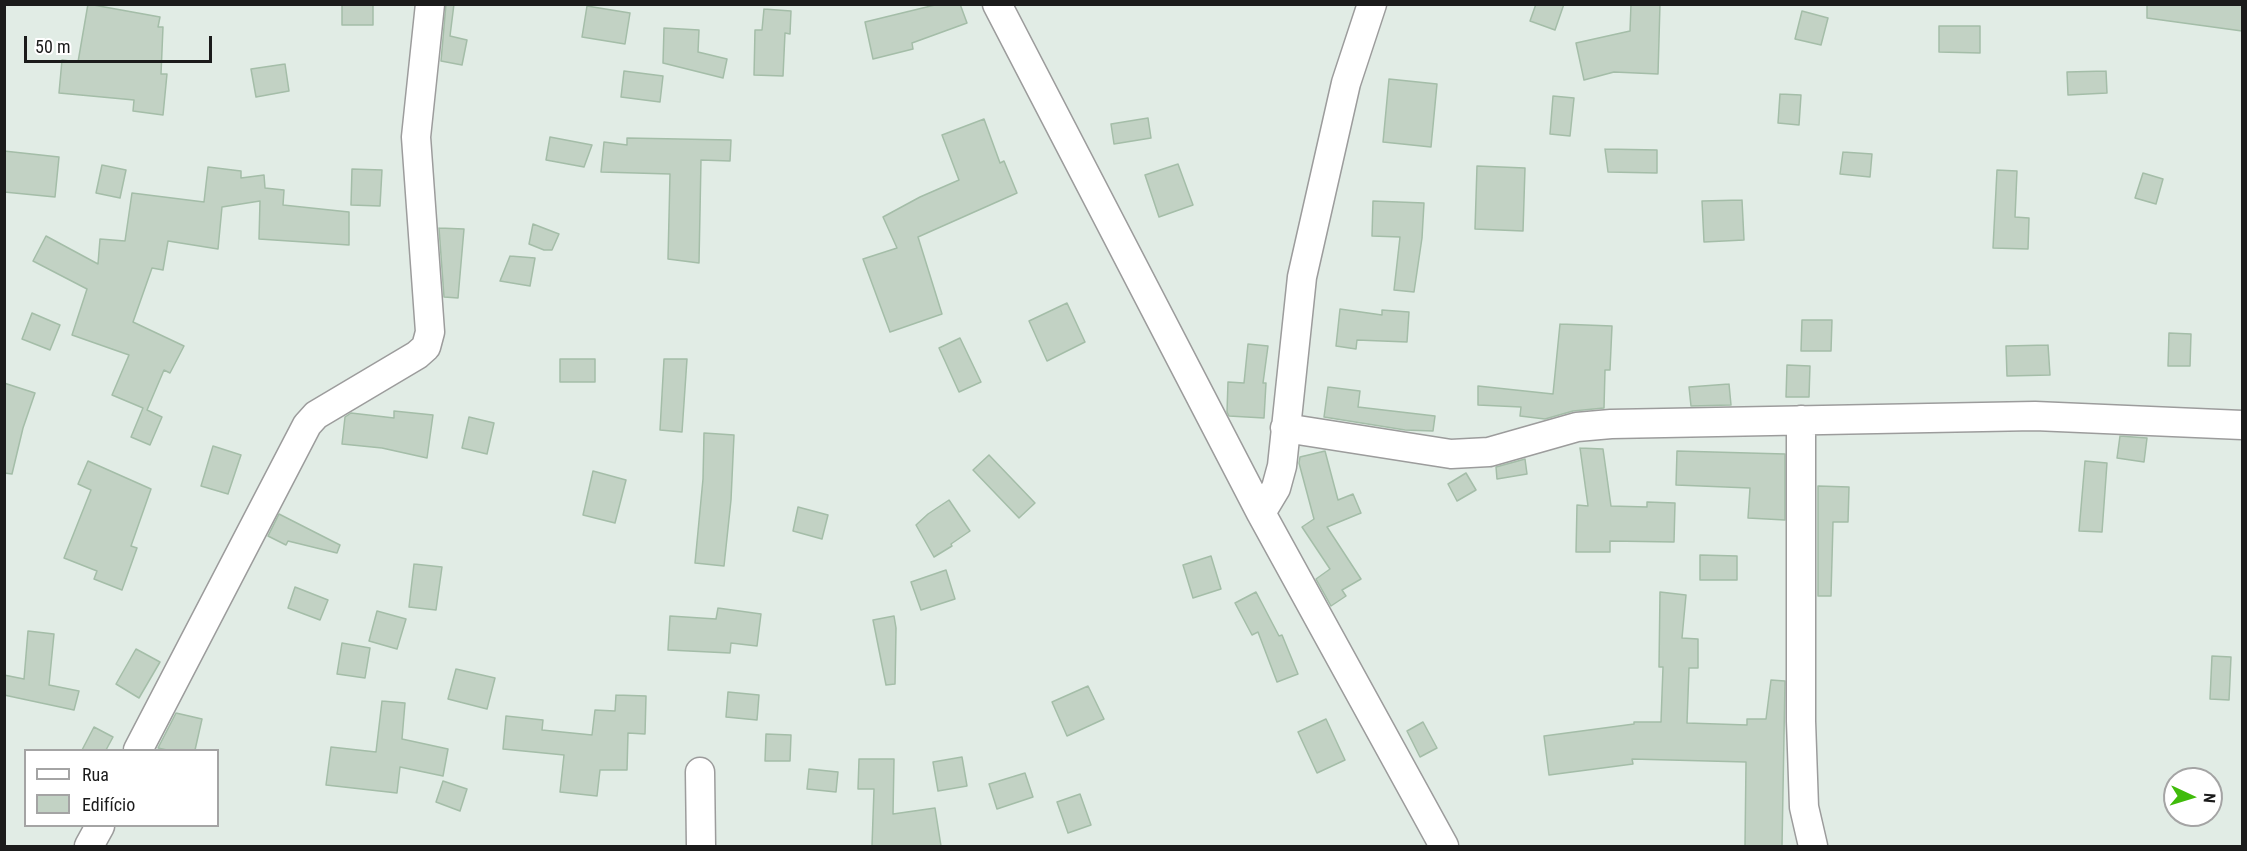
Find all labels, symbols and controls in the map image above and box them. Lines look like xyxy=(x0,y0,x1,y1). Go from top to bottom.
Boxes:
scale bar xyxy=(27,24,214,62)
text: 50 m xyxy=(35,36,70,57)
legend xyxy=(24,749,219,827)
text: Rua xyxy=(82,764,109,785)
north arrow xyxy=(2163,767,2223,827)
text: N xyxy=(2200,793,2219,804)
text: Edifício xyxy=(82,794,135,815)

